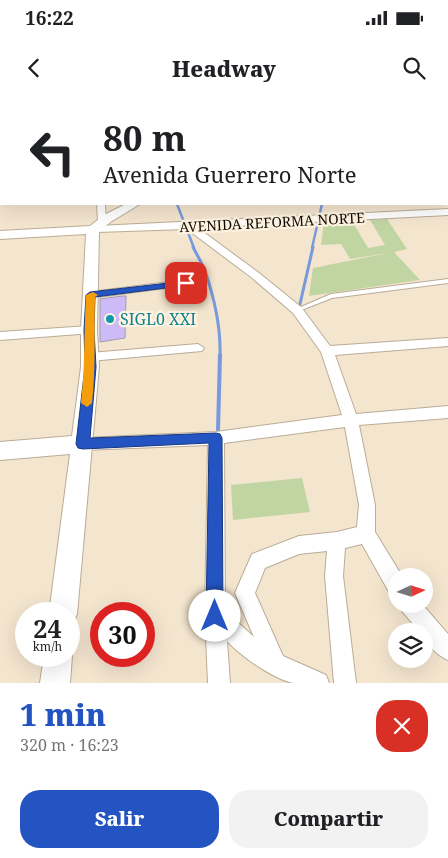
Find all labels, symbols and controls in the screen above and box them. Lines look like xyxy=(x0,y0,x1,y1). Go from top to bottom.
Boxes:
text: 16:22 xyxy=(25,5,74,31)
text: Headway xyxy=(172,53,276,83)
icon: back xyxy=(20,54,48,82)
icon: search xyxy=(400,54,428,82)
text: 80 m xyxy=(103,114,186,161)
icon: left xyxy=(20,120,85,185)
text: Avenida Guerrero Norte xyxy=(103,159,357,189)
street label: AVENIDA REFORMA NORTE xyxy=(179,208,366,236)
pin xyxy=(165,262,207,304)
icon: arrive xyxy=(172,269,200,297)
place label: SIGL0 XXI xyxy=(120,308,196,330)
marker: SIGL0 XXI xyxy=(104,313,116,325)
north arrow xyxy=(388,568,432,612)
map controls xyxy=(388,568,433,668)
position arrow xyxy=(188,589,240,641)
speed limit sign: 30 xyxy=(90,602,155,667)
text: 24 xyxy=(33,611,62,645)
button: layers xyxy=(388,623,433,668)
text: km/h xyxy=(33,638,62,655)
text: 1 min xyxy=(20,694,106,735)
button: close xyxy=(376,700,428,752)
text: 320 m · 16:23 xyxy=(20,734,119,756)
button: Salir xyxy=(20,790,219,848)
button: Compartir xyxy=(229,790,428,848)

